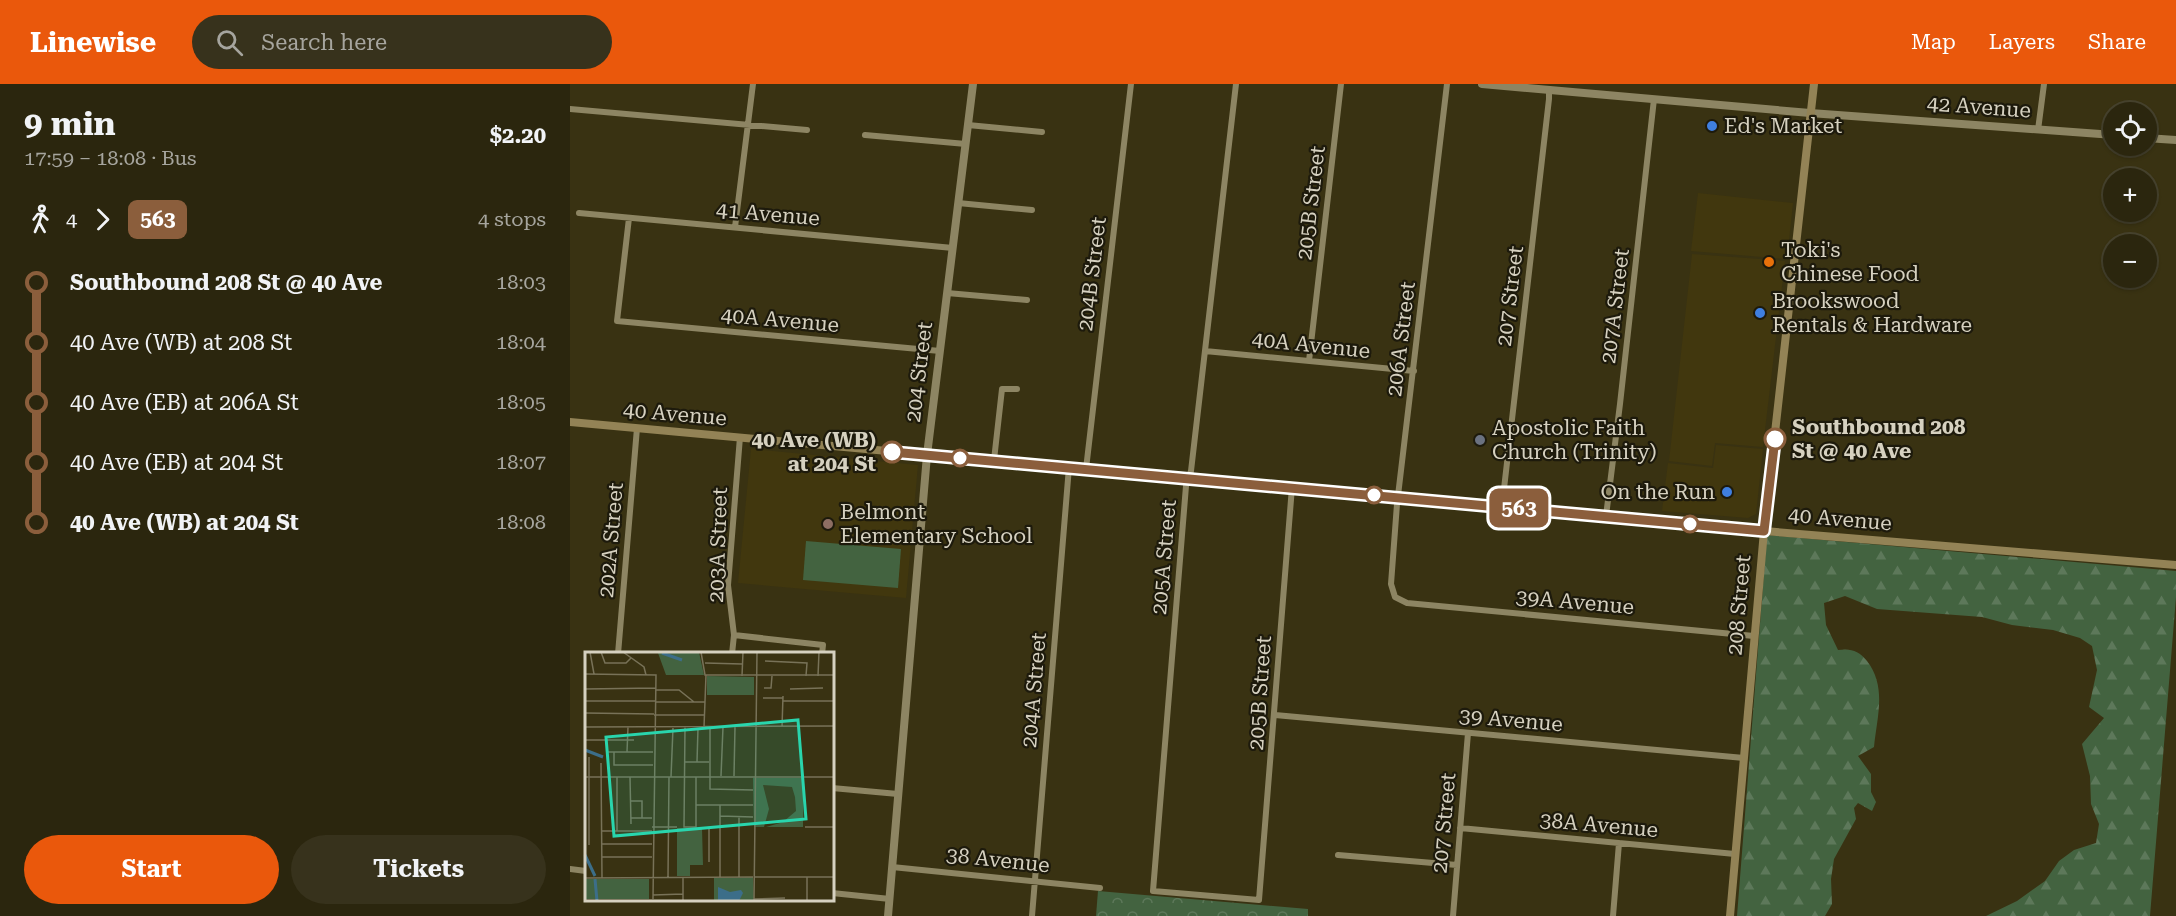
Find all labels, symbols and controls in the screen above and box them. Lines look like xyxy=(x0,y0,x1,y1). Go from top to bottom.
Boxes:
search box xyxy=(192,15,612,69)
text: Linewise xyxy=(30,26,156,59)
icon: search xyxy=(213,26,246,59)
text: Search here xyxy=(261,30,387,55)
text: Map xyxy=(1911,30,1956,54)
text: Layers xyxy=(1989,30,2055,54)
text: Share xyxy=(2088,30,2146,54)
street label: 42 Avenue xyxy=(1926,91,2032,123)
map controls xyxy=(2103,102,2157,288)
button: locate xyxy=(2103,102,2157,156)
text: 9 min xyxy=(24,104,116,143)
place label: Ed's Market xyxy=(1724,114,1842,138)
marker: Ed's Market xyxy=(1705,119,1719,133)
text: $2.20 xyxy=(490,123,546,148)
street label: 205B Street xyxy=(1292,144,1330,261)
text: 17:59 – 18:08 · Bus xyxy=(24,146,196,170)
button: + xyxy=(2103,168,2157,222)
street label: 41 Avenue xyxy=(715,198,821,230)
icon: walk xyxy=(24,203,57,236)
icon: forward xyxy=(86,203,119,236)
text: 4 xyxy=(66,207,77,231)
text: 563 xyxy=(140,207,175,231)
text: 4 stops xyxy=(478,207,546,231)
street label: 204B Street xyxy=(1073,215,1111,332)
button: − xyxy=(2103,234,2157,288)
place label: Toki's Chinese Food xyxy=(1781,238,1920,286)
street label: 207 Street xyxy=(1492,244,1528,348)
street label: 207A Street xyxy=(1596,247,1634,365)
marker: Toki's Chinese Food xyxy=(1762,255,1776,269)
text: Southbound 208 St @ 40 Ave xyxy=(70,270,382,295)
text: 18:03 xyxy=(496,270,546,294)
street label: 206A Street xyxy=(1382,280,1420,398)
place label: Brookswood Rentals & Hardware xyxy=(1772,289,1972,337)
street label: 40A Avenue xyxy=(720,303,840,337)
marker: Brookswood Rentals & Hardware xyxy=(1753,306,1767,320)
street label: 204 Street xyxy=(901,320,937,424)
street label: 40A Avenue xyxy=(1251,327,1371,363)
text: 40 Ave (WB) at 208 St xyxy=(70,330,292,355)
text: 18:04 xyxy=(496,330,546,354)
text: 40 Ave (EB) at 206A St xyxy=(70,390,299,415)
text: 18:05 xyxy=(496,390,546,414)
street label: 40 Avenue xyxy=(622,398,728,430)
place label: Southbound 208 St @ 40 Ave xyxy=(1792,415,1966,463)
place label: Apostolic Faith Church (Trinity) xyxy=(1492,416,1657,464)
place label: 40 Ave (WB) at 204 St xyxy=(751,428,876,476)
marker: Southbound 208 St @ 40 Ave xyxy=(1764,428,1786,450)
marker: Apostolic Faith Church (Trinity) xyxy=(1473,433,1487,447)
marker: 40 Ave (WB) at 204 St xyxy=(881,441,903,463)
unlabelled marker xyxy=(951,449,969,467)
text: 40 Ave (EB) at 204 St xyxy=(70,450,283,475)
text: 18:07 xyxy=(496,450,546,474)
place label: On the Run xyxy=(1600,480,1715,504)
street label: 202A Street xyxy=(594,481,628,599)
marker: On the Run xyxy=(1720,485,1734,499)
unlabelled marker xyxy=(1365,486,1383,504)
street label: 203A Street xyxy=(704,487,732,603)
line badge: 563 xyxy=(1484,488,1554,528)
text: 563 xyxy=(1501,496,1537,520)
street label: 205A Street xyxy=(1147,498,1181,616)
place label: Belmont Elementary School xyxy=(840,500,1033,548)
street label: 40 Avenue xyxy=(1787,503,1893,535)
text: 40 Ave (WB) at 204 St xyxy=(70,510,299,535)
text: 18:08 xyxy=(496,510,546,534)
unlabelled marker xyxy=(1681,515,1699,533)
marker: Belmont Elementary School xyxy=(821,517,835,531)
street label: 208 Street xyxy=(1723,554,1755,656)
street label: 39A Avenue xyxy=(1515,585,1635,619)
street label: 204A Street xyxy=(1017,631,1051,749)
street label: 205B Street xyxy=(1244,635,1276,751)
inset map xyxy=(585,652,834,901)
street label: 39 Avenue xyxy=(1458,704,1564,736)
street label: 207 Street xyxy=(1428,772,1460,874)
street label: 38A Avenue xyxy=(1539,808,1659,842)
button: Start xyxy=(24,835,279,904)
button: Tickets xyxy=(291,835,546,904)
street label: 38 Avenue xyxy=(945,843,1051,877)

